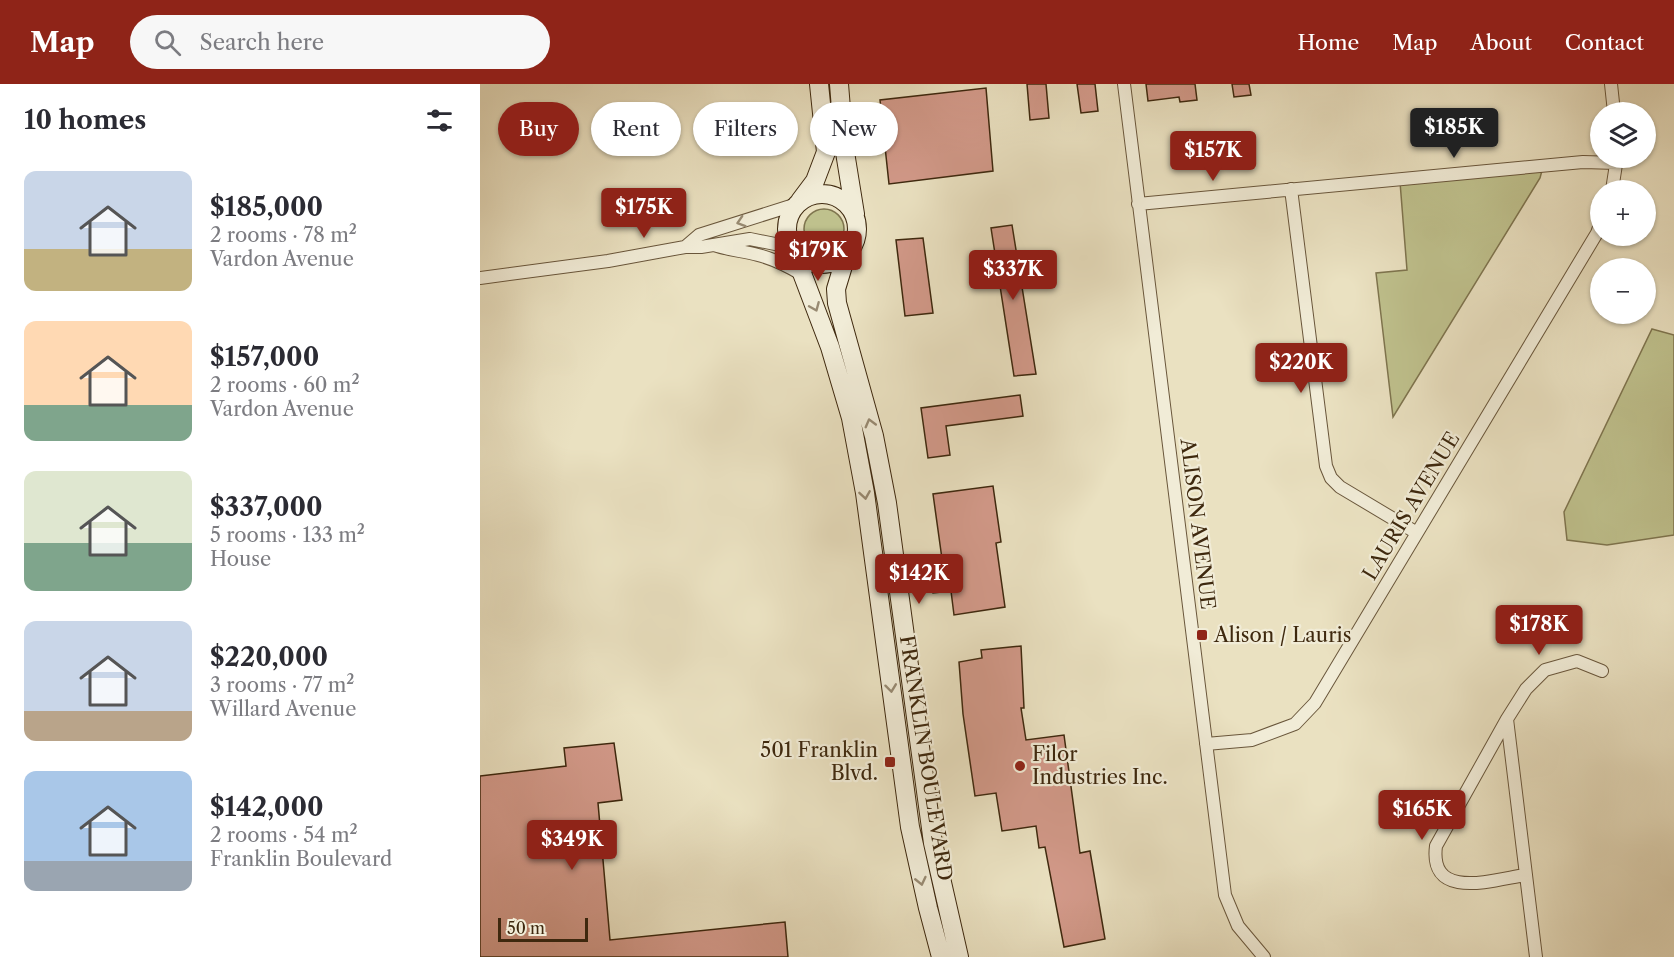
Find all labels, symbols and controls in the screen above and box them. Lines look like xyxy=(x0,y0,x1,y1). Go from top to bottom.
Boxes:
search box xyxy=(130,15,550,69)
text: Map xyxy=(30,25,94,59)
icon: search xyxy=(151,26,184,59)
text: Search here xyxy=(199,29,324,56)
text: Home xyxy=(1298,30,1359,55)
text: Map xyxy=(1392,30,1437,55)
text: About xyxy=(1470,30,1532,55)
text: Contact xyxy=(1565,30,1644,55)
chip: Buy xyxy=(498,102,579,156)
chip: Rent xyxy=(591,102,681,156)
chip: Filters xyxy=(693,102,798,156)
chip: New xyxy=(810,102,898,156)
map controls xyxy=(1590,102,1656,324)
button: layers xyxy=(1590,102,1656,168)
text: 10 homes xyxy=(24,104,146,136)
icon: filters xyxy=(423,104,456,137)
pin: $185K xyxy=(1412,108,1496,159)
text: $185K xyxy=(1424,115,1484,139)
pin: $157K xyxy=(1171,131,1255,182)
text: $157K xyxy=(1184,138,1242,162)
button: + xyxy=(1590,180,1656,246)
pin: $175K xyxy=(602,188,686,239)
text: $185,000 xyxy=(210,191,323,223)
icon: home xyxy=(72,195,144,267)
text: $175K xyxy=(615,195,673,219)
one-way arrow xyxy=(737,215,747,228)
text: 2 rooms · 78 m² xyxy=(210,223,357,247)
pin: $179K xyxy=(776,231,860,282)
text: $179K xyxy=(789,238,847,262)
text: Vardon Avenue xyxy=(210,247,354,271)
pin: $337K xyxy=(971,250,1055,301)
text: $337K xyxy=(983,257,1043,281)
button: − xyxy=(1590,258,1656,324)
one-way arrow xyxy=(808,300,820,311)
text: $157,000 xyxy=(210,341,319,373)
pin: $220K xyxy=(1259,343,1343,394)
icon: home xyxy=(72,345,144,417)
text: $220K xyxy=(1269,350,1333,374)
text: 2 rooms · 60 m² xyxy=(210,373,360,397)
text: Vardon Avenue xyxy=(210,397,354,421)
one-way arrow xyxy=(865,418,878,428)
street label: LAURIS AVENUE xyxy=(1357,428,1465,584)
street label: ALISON AVENUE xyxy=(1175,436,1220,611)
one-way arrow xyxy=(859,490,871,499)
text: $337,000 xyxy=(210,491,323,523)
icon: home xyxy=(72,495,144,567)
text: 5 rooms · 133 m² xyxy=(210,523,365,547)
text: House xyxy=(210,547,271,571)
pin: $142K xyxy=(877,554,961,605)
text: $142K xyxy=(889,561,949,585)
pin: $178K xyxy=(1497,605,1581,656)
text: $178K xyxy=(1510,612,1568,636)
place label: Alison / Lauris xyxy=(1213,623,1351,647)
marker: Alison / Lauris xyxy=(1195,628,1209,642)
street label: FRANKLIN BOULEVARD xyxy=(895,634,957,882)
text: $220,000 xyxy=(210,641,328,673)
icon: home xyxy=(72,645,144,717)
text: 3 rooms · 77 m² xyxy=(210,673,354,697)
one-way arrow xyxy=(884,684,896,693)
text: Willard Avenue xyxy=(210,697,356,721)
place label: 501 Franklin Blvd. xyxy=(760,738,878,785)
place label: Filor Industries Inc. xyxy=(1032,742,1168,789)
marker: 501 Franklin Blvd. xyxy=(883,755,897,769)
marker: Filor Industries Inc. xyxy=(1013,759,1027,773)
pin: $165K xyxy=(1380,790,1464,841)
text: $142,000 xyxy=(210,791,324,823)
icon: home xyxy=(72,795,144,867)
text: $165K xyxy=(1392,797,1452,821)
pin: $349K xyxy=(530,820,614,871)
text: 2 rooms · 54 m² xyxy=(210,823,358,847)
text: $349K xyxy=(541,827,603,851)
text: Franklin Boulevard xyxy=(210,847,392,871)
one-way arrow xyxy=(914,875,927,885)
scale bar xyxy=(498,915,588,942)
text: 50 m xyxy=(507,918,545,938)

